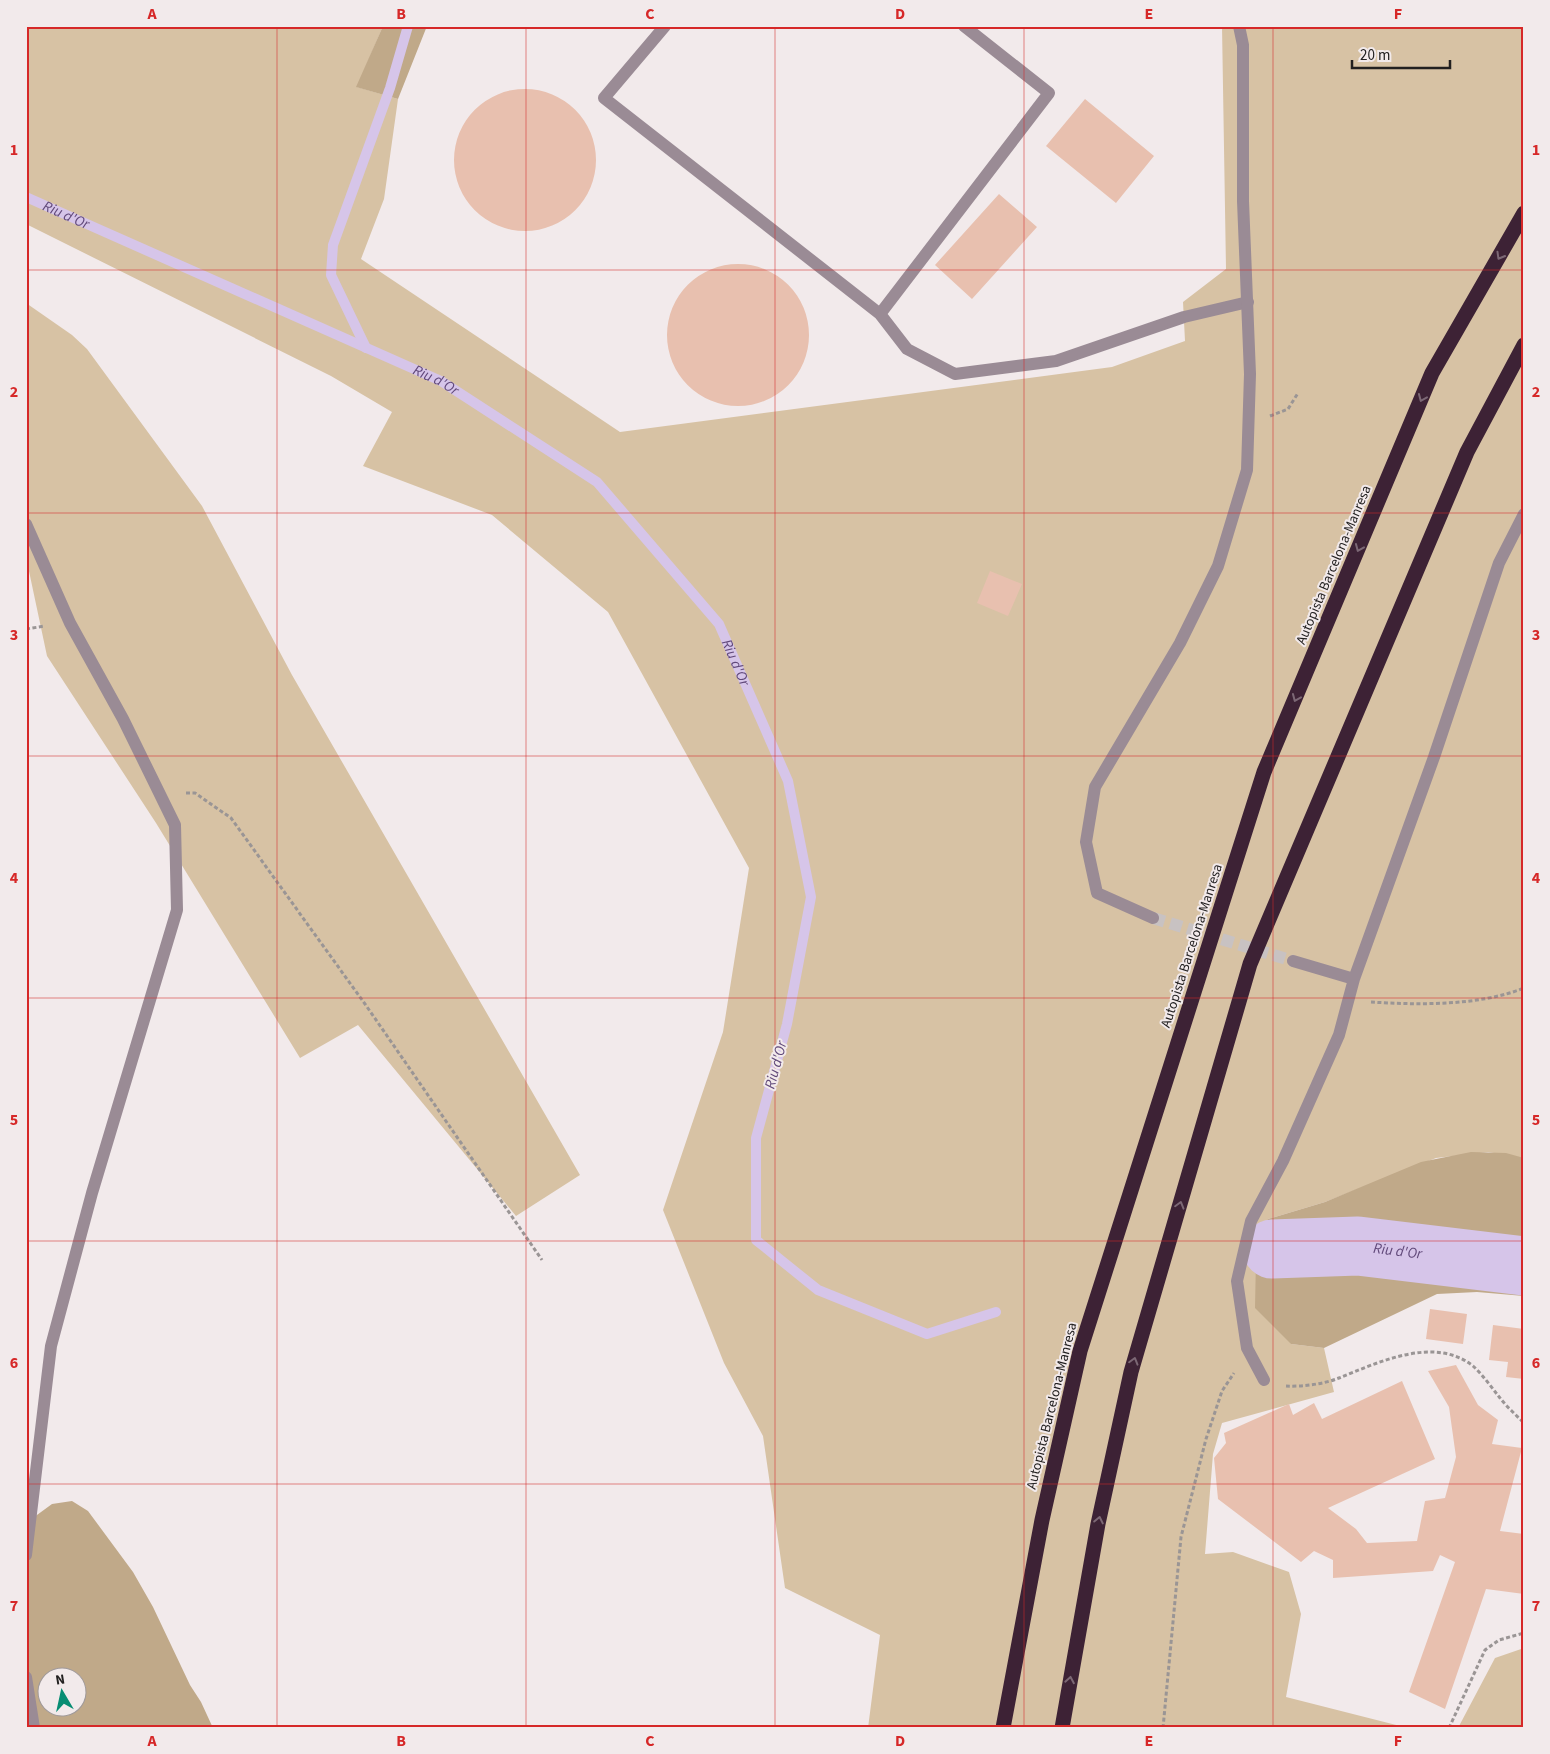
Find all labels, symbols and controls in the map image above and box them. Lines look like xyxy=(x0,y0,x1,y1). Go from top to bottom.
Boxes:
text: A xyxy=(146,3,157,25)
text: B xyxy=(396,3,406,25)
text: C xyxy=(645,3,655,25)
text: D xyxy=(895,3,905,25)
text: E xyxy=(1145,3,1153,25)
text: F xyxy=(1394,3,1402,25)
scale bar xyxy=(1352,38,1450,70)
text: 20 m xyxy=(1360,45,1390,66)
text: 1 xyxy=(10,139,18,161)
text: 1 xyxy=(1532,139,1540,161)
water label: Riu d'Or xyxy=(40,195,94,235)
one-way arrow xyxy=(1496,250,1506,259)
water label: Riu d'Or xyxy=(410,359,464,401)
text: 2 xyxy=(10,381,18,403)
text: 2 xyxy=(1532,381,1540,403)
one-way arrow xyxy=(1417,393,1428,402)
street label: Autopista Barcelona-Manresa xyxy=(1291,482,1377,648)
one-way arrow xyxy=(1354,543,1365,552)
text: 3 xyxy=(10,624,18,646)
text: 3 xyxy=(1532,624,1540,646)
water label: Riu d'Or xyxy=(716,636,756,690)
one-way arrow xyxy=(1291,693,1302,702)
street label: Autopista Barcelona-Manresa xyxy=(1156,862,1228,1030)
text: 4 xyxy=(10,867,19,889)
text: 4 xyxy=(1532,867,1541,889)
water label: Riu d'Or xyxy=(760,1038,793,1091)
text: 5 xyxy=(10,1109,18,1131)
text: 5 xyxy=(1532,1109,1540,1131)
one-way arrow xyxy=(1174,1202,1184,1210)
water label: Riu d'Or xyxy=(1372,1237,1424,1264)
street label: Autopista Barcelona-Manresa xyxy=(1022,1321,1082,1491)
text: 6 xyxy=(10,1352,18,1374)
text: 6 xyxy=(1532,1352,1540,1374)
one-way arrow xyxy=(1128,1358,1138,1366)
one-way arrow xyxy=(1093,1515,1104,1524)
text: 7 xyxy=(10,1595,18,1617)
text: 7 xyxy=(1532,1595,1540,1617)
north arrow xyxy=(38,1666,88,1716)
text: N xyxy=(54,1670,66,1691)
one-way arrow xyxy=(1065,1675,1075,1684)
text: A xyxy=(146,1730,157,1752)
text: B xyxy=(396,1730,406,1752)
text: C xyxy=(645,1730,655,1752)
text: D xyxy=(895,1730,905,1752)
text: E xyxy=(1145,1730,1153,1752)
text: F xyxy=(1394,1730,1402,1752)

